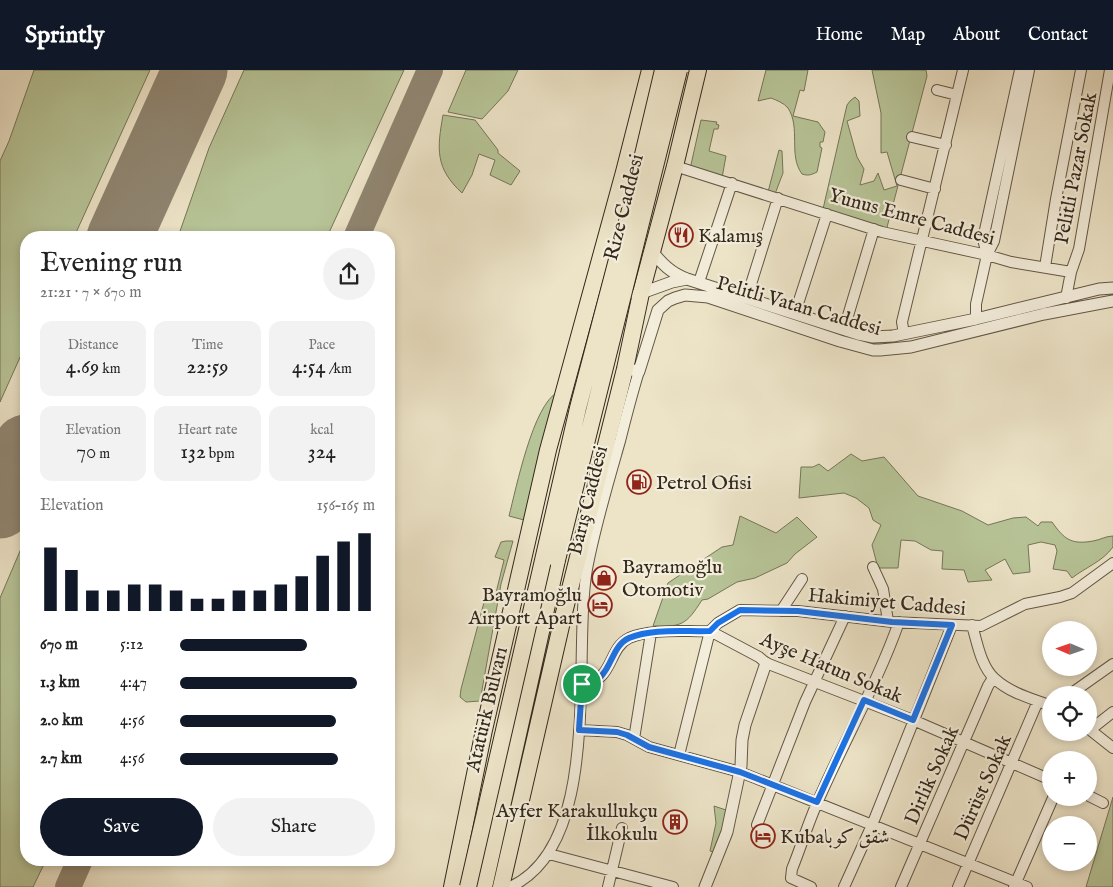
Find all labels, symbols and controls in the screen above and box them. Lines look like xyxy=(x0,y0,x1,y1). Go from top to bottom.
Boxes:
text: Sprintly xyxy=(25,20,105,51)
text: Home xyxy=(816,24,863,47)
text: Map xyxy=(891,24,925,47)
text: About xyxy=(953,24,1000,47)
text: Contact xyxy=(1028,24,1088,47)
street label: Pelitli Pazar Sokak xyxy=(1050,90,1103,246)
street label: Rize Caddesi xyxy=(599,151,650,263)
street label: Yunus Emre Caddesi xyxy=(826,183,998,252)
restaurant icon: Kalamış xyxy=(668,222,694,248)
place label: Kalamış xyxy=(698,224,763,249)
text: Evening run xyxy=(40,246,183,281)
button: share xyxy=(323,248,375,300)
street label: Pelitli Vatan Caddesi xyxy=(713,271,884,342)
text: 21:21 · 7 × 670 m xyxy=(40,283,142,303)
text: Distance xyxy=(68,336,118,354)
text: Time xyxy=(192,336,223,354)
text: Pace xyxy=(309,336,335,354)
text: 4.69 xyxy=(66,354,99,381)
text: 22:59 xyxy=(186,354,229,381)
text: 4:54 xyxy=(292,354,326,381)
text: km xyxy=(99,360,121,378)
text: /km xyxy=(326,360,352,378)
text: Elevation xyxy=(65,421,121,439)
text: Heart rate xyxy=(178,421,237,439)
text: kcal xyxy=(310,421,334,439)
text: 70 xyxy=(76,439,96,466)
text: 132 xyxy=(180,439,206,466)
text: 324 xyxy=(308,439,336,466)
street label: Barış Caddesi xyxy=(563,443,614,558)
text: m xyxy=(96,445,110,463)
text: bpm xyxy=(206,445,235,463)
fuel station icon: Petrol Ofisi xyxy=(626,469,652,495)
place label: Petrol Ofisi xyxy=(656,471,752,496)
text: Elevation xyxy=(40,496,103,516)
text: 156–165 m xyxy=(317,496,375,516)
place label: Bayramoğlu Otomotiv xyxy=(622,555,722,603)
shop icon: Bayramoğlu Otomotiv xyxy=(591,565,617,591)
place label: Bayramoğlu Airport Apart xyxy=(467,583,582,631)
street label: Hakimiyet Caddesi xyxy=(807,583,967,622)
hotel icon: Bayramoğlu Airport Apart xyxy=(587,592,613,618)
north arrow xyxy=(1042,621,1098,676)
map controls xyxy=(1042,621,1097,871)
street label: Ayşe Hatun Sokak xyxy=(755,627,907,710)
text: 670 m xyxy=(40,635,78,655)
text: 5:12 xyxy=(120,635,143,655)
street label: Atatürk Bulvarı xyxy=(461,644,514,775)
pin xyxy=(561,663,603,705)
icon: arrive xyxy=(568,670,596,698)
text: 1.3 km xyxy=(40,673,80,693)
text: 4:47 xyxy=(120,673,147,693)
button: locate xyxy=(1042,686,1097,741)
text: 2.0 km xyxy=(40,711,83,731)
text: 4:56 xyxy=(120,711,145,731)
street label: Dirlik Sokak xyxy=(899,722,965,829)
street label: Dürüst Sokak xyxy=(949,730,1018,844)
text: 2.7 km xyxy=(40,749,82,769)
text: 4:56 xyxy=(120,749,145,769)
button: + xyxy=(1042,751,1097,806)
button: Save xyxy=(40,798,203,856)
button: Share xyxy=(213,798,375,856)
place label: Ayfer Karakullukçu İlkokulu xyxy=(495,799,658,847)
building icon: Ayfer Karakullukçu İlkokulu xyxy=(662,809,688,835)
button: − xyxy=(1042,816,1097,871)
hotel icon: Kubaشقق كوبا xyxy=(750,823,776,849)
place label: Kubaشقق كوبا xyxy=(780,825,890,850)

